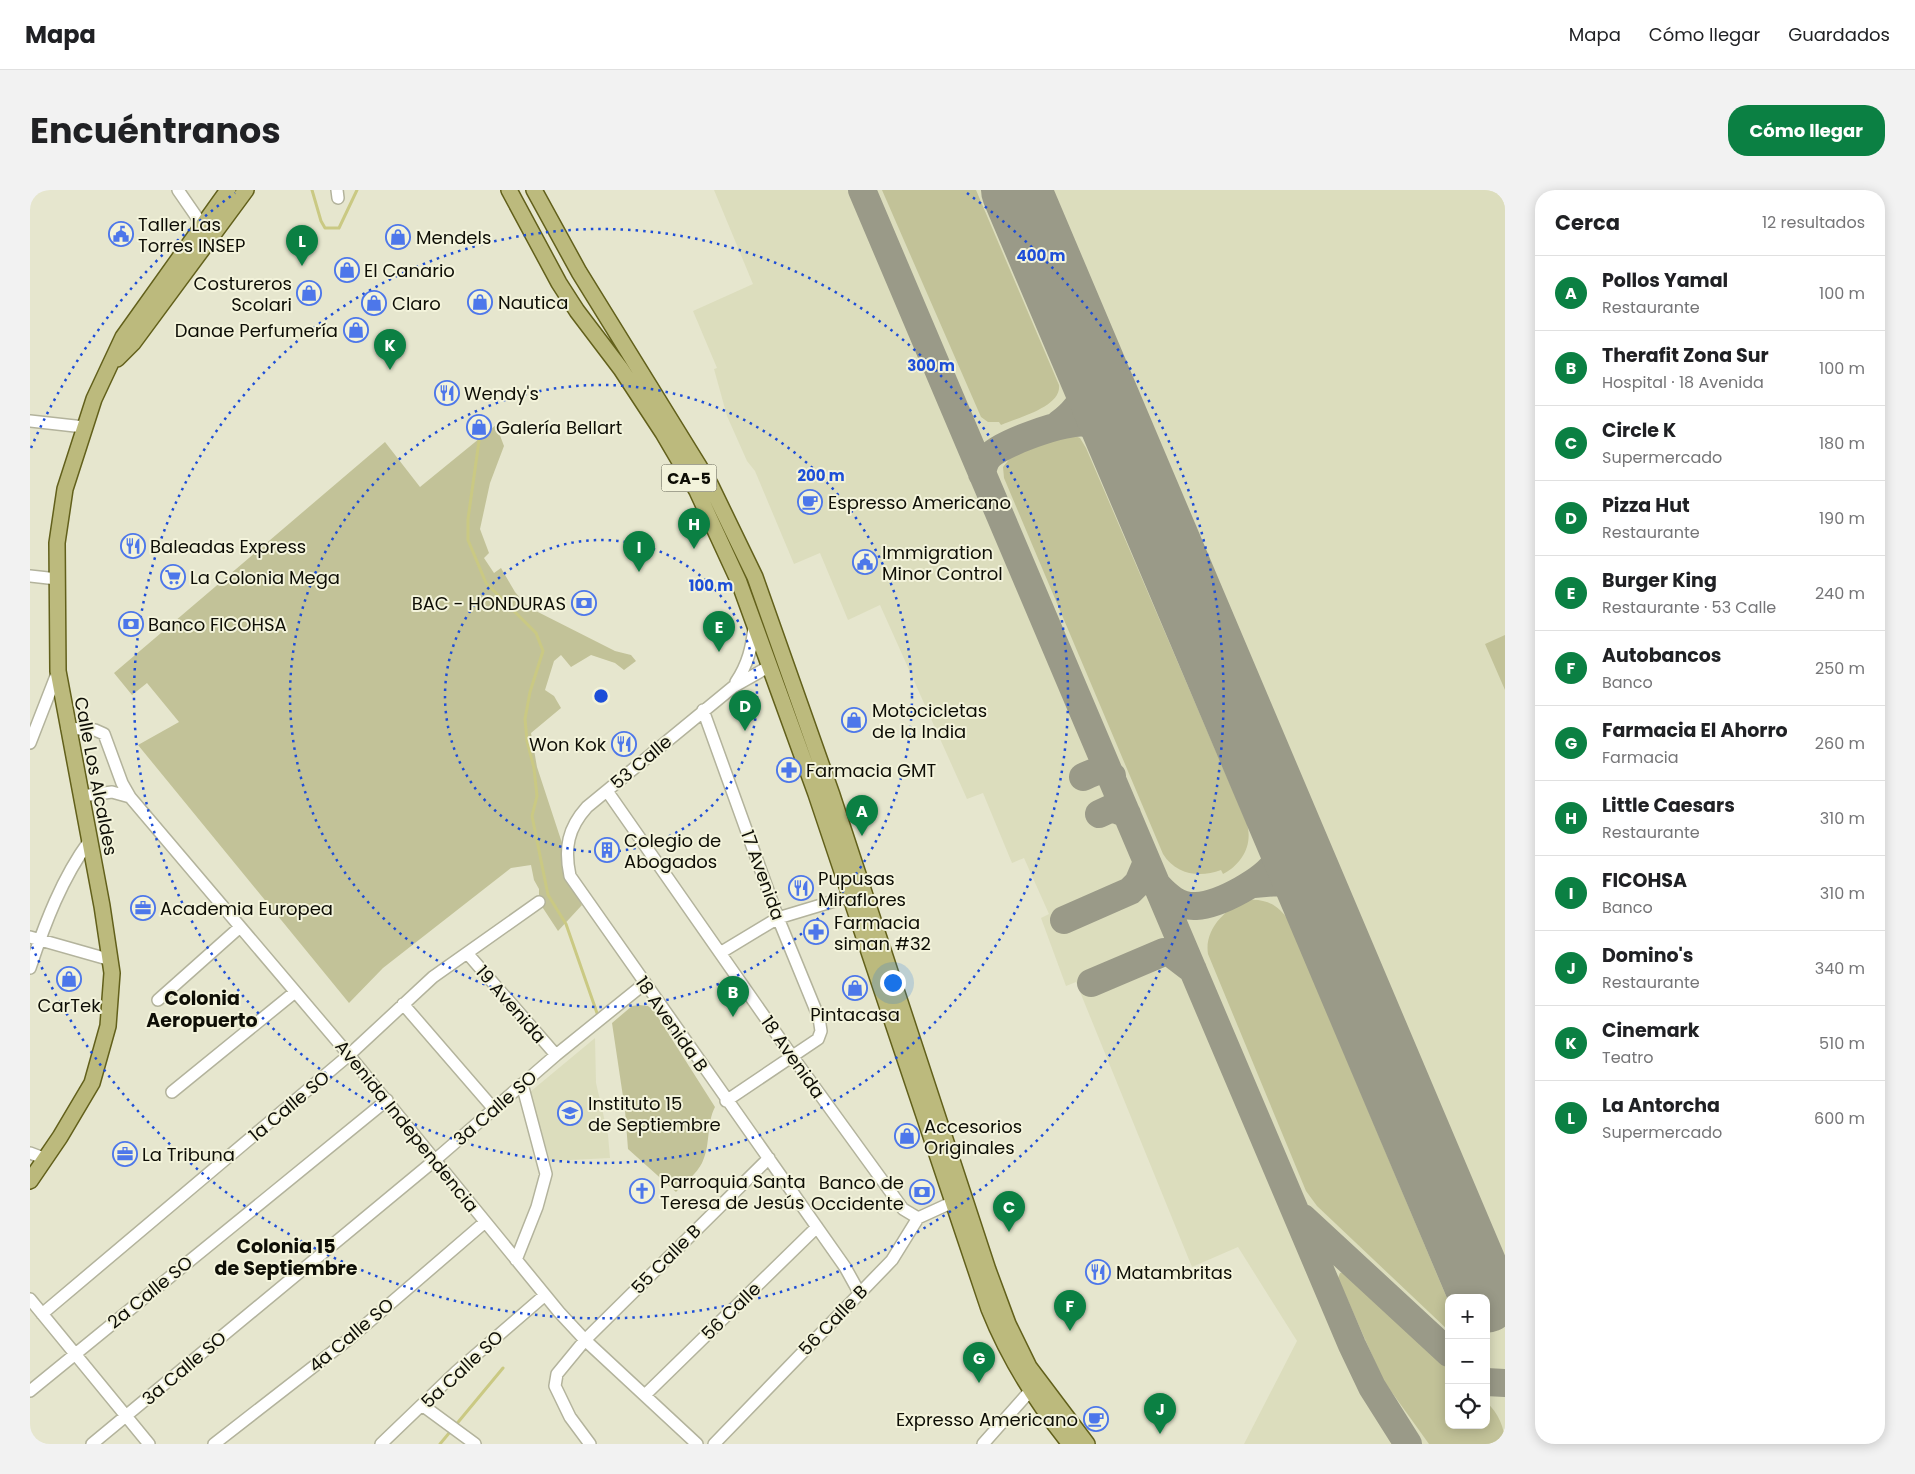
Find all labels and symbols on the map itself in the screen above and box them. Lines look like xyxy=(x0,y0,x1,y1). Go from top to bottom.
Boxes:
place label: Taller Las Torres INSEP xyxy=(138,212,245,258)
public building icon: Taller Las Torres INSEP xyxy=(108,221,134,247)
shop icon: Mendels xyxy=(385,224,411,250)
pin: L xyxy=(286,225,318,266)
place label: Mendels xyxy=(416,225,491,250)
text: 400 m xyxy=(1017,245,1066,266)
shop icon: El Canario xyxy=(334,257,360,283)
place label: El Canario xyxy=(364,258,455,283)
place label: Costureros Scolari xyxy=(194,271,292,317)
shop icon: Costureros Scolari xyxy=(296,280,322,306)
shop icon: Nautica xyxy=(467,289,493,315)
shop icon: Claro xyxy=(361,290,387,316)
place label: Nautica xyxy=(498,290,568,315)
place label: Claro xyxy=(392,291,441,316)
shop icon: Danae Perfumería xyxy=(343,317,369,343)
place label: Danae Perfumería xyxy=(175,318,338,343)
pin: K xyxy=(374,329,406,370)
text: 300 m xyxy=(907,355,955,376)
restaurant icon: Wendy's xyxy=(434,380,460,406)
place label: Wendy's xyxy=(464,381,539,406)
shop icon: Galería Bellart xyxy=(466,414,492,440)
place label: Galería Bellart xyxy=(496,415,622,440)
road number: CA-5 xyxy=(662,464,716,492)
text: 200 m xyxy=(797,465,845,486)
cafe icon: Espresso Americano xyxy=(797,489,823,515)
place label: Espresso Americano xyxy=(828,490,1011,515)
pin: H xyxy=(678,508,710,549)
pin: I xyxy=(623,531,655,572)
restaurant icon: Baleadas Express xyxy=(120,533,146,559)
place label: Baleadas Express xyxy=(150,534,306,559)
place label: Immigration Minor Control xyxy=(882,540,1003,586)
public building icon: Immigration Minor Control xyxy=(852,549,878,575)
supermarket icon: La Colonia Mega xyxy=(160,564,186,590)
place label: La Colonia Mega xyxy=(190,565,340,590)
text: 100 m xyxy=(689,575,733,596)
bank icon: BAC - HONDURAS xyxy=(571,590,597,616)
place label: BAC - HONDURAS xyxy=(412,591,566,616)
bank icon: Banco FICOHSA xyxy=(118,611,144,637)
pin: E xyxy=(703,611,735,652)
place label: Banco FICOHSA xyxy=(148,612,287,637)
centre of rings xyxy=(592,687,610,705)
pin: D xyxy=(729,690,761,731)
street label: Calle Los Alcaldes xyxy=(68,694,124,858)
place label: Motocicletas de la India xyxy=(872,698,987,744)
shop icon: Motocicletas de la India xyxy=(841,707,867,733)
street label: 53 Calle xyxy=(605,729,677,795)
restaurant icon: Won Kok xyxy=(611,731,637,757)
place label: Won Kok xyxy=(529,732,607,757)
pharmacy icon: Farmacia GMT xyxy=(776,757,802,783)
place label: Farmacia GMT xyxy=(806,758,936,783)
pin: A xyxy=(846,795,878,836)
street label: 17 Avenida xyxy=(735,827,791,923)
place label: Colegio de Abogados xyxy=(624,828,721,874)
building icon: Colegio de Abogados xyxy=(594,837,620,863)
place label: Pupusas Miraflores xyxy=(818,866,906,912)
restaurant icon: Pupusas Miraflores xyxy=(788,875,814,901)
office icon: Academia Europea xyxy=(130,895,156,921)
place label: Academia Europea xyxy=(160,896,333,921)
place label: Farmacia siman #32 xyxy=(834,910,931,956)
pharmacy icon: Farmacia siman #32 xyxy=(803,919,829,945)
street label: 19 Avenida xyxy=(470,960,552,1048)
shop icon: CarTek xyxy=(56,966,82,992)
your location xyxy=(880,970,906,996)
street label: 18 Avenida B xyxy=(630,971,714,1077)
shop icon: Pintacasa xyxy=(842,975,868,1001)
pin: B xyxy=(717,976,749,1017)
district label: Colonia Aeropuerto xyxy=(146,985,258,1034)
place label: CarTek xyxy=(38,993,101,1018)
place label: Pintacasa xyxy=(810,1002,900,1027)
street label: 18 Avenida xyxy=(755,1011,831,1103)
street label: Avenida Independencia xyxy=(330,1035,484,1217)
street label: 1a Calle SO xyxy=(243,1065,335,1147)
street label: 3a Calle SO xyxy=(448,1065,542,1151)
place label: Instituto 15 de Septiembre xyxy=(588,1091,721,1137)
school or university icon: Instituto 15 de Septiembre xyxy=(557,1100,583,1126)
place label: Accesorios Originales xyxy=(924,1114,1022,1160)
shop icon: Accesorios Originales xyxy=(894,1123,920,1149)
office icon: La Tribuna xyxy=(112,1141,138,1167)
place label: La Tribuna xyxy=(142,1142,235,1167)
place label: Parroquia Santa Teresa de Jesús xyxy=(660,1169,806,1215)
place label: Banco de Occidente xyxy=(811,1170,904,1216)
church icon: Parroquia Santa Teresa de Jesús xyxy=(629,1178,655,1204)
bank icon: Banco de Occidente xyxy=(909,1179,935,1205)
pin: C xyxy=(993,1191,1025,1232)
street label: 55 Calle B xyxy=(626,1219,706,1299)
district label: Colonia 15 de Septiembre xyxy=(215,1233,358,1282)
street label: 2a Calle SO xyxy=(102,1250,198,1334)
restaurant icon: Matambritas xyxy=(1085,1259,1111,1285)
place label: Matambritas xyxy=(1116,1260,1232,1285)
street label: 56 Calle xyxy=(696,1276,766,1346)
street label: 56 Calle B xyxy=(793,1279,873,1361)
pin: F xyxy=(1054,1290,1086,1331)
street label: 4a Calle SO xyxy=(303,1292,399,1378)
street label: 5a Calle SO xyxy=(415,1324,509,1414)
street label: 3a Calle SO xyxy=(136,1325,232,1411)
pin: G xyxy=(963,1342,995,1383)
pin: J xyxy=(1144,1393,1176,1434)
cafe icon: Expresso Americano xyxy=(1083,1406,1109,1432)
place label: Expresso Americano xyxy=(896,1407,1078,1432)

